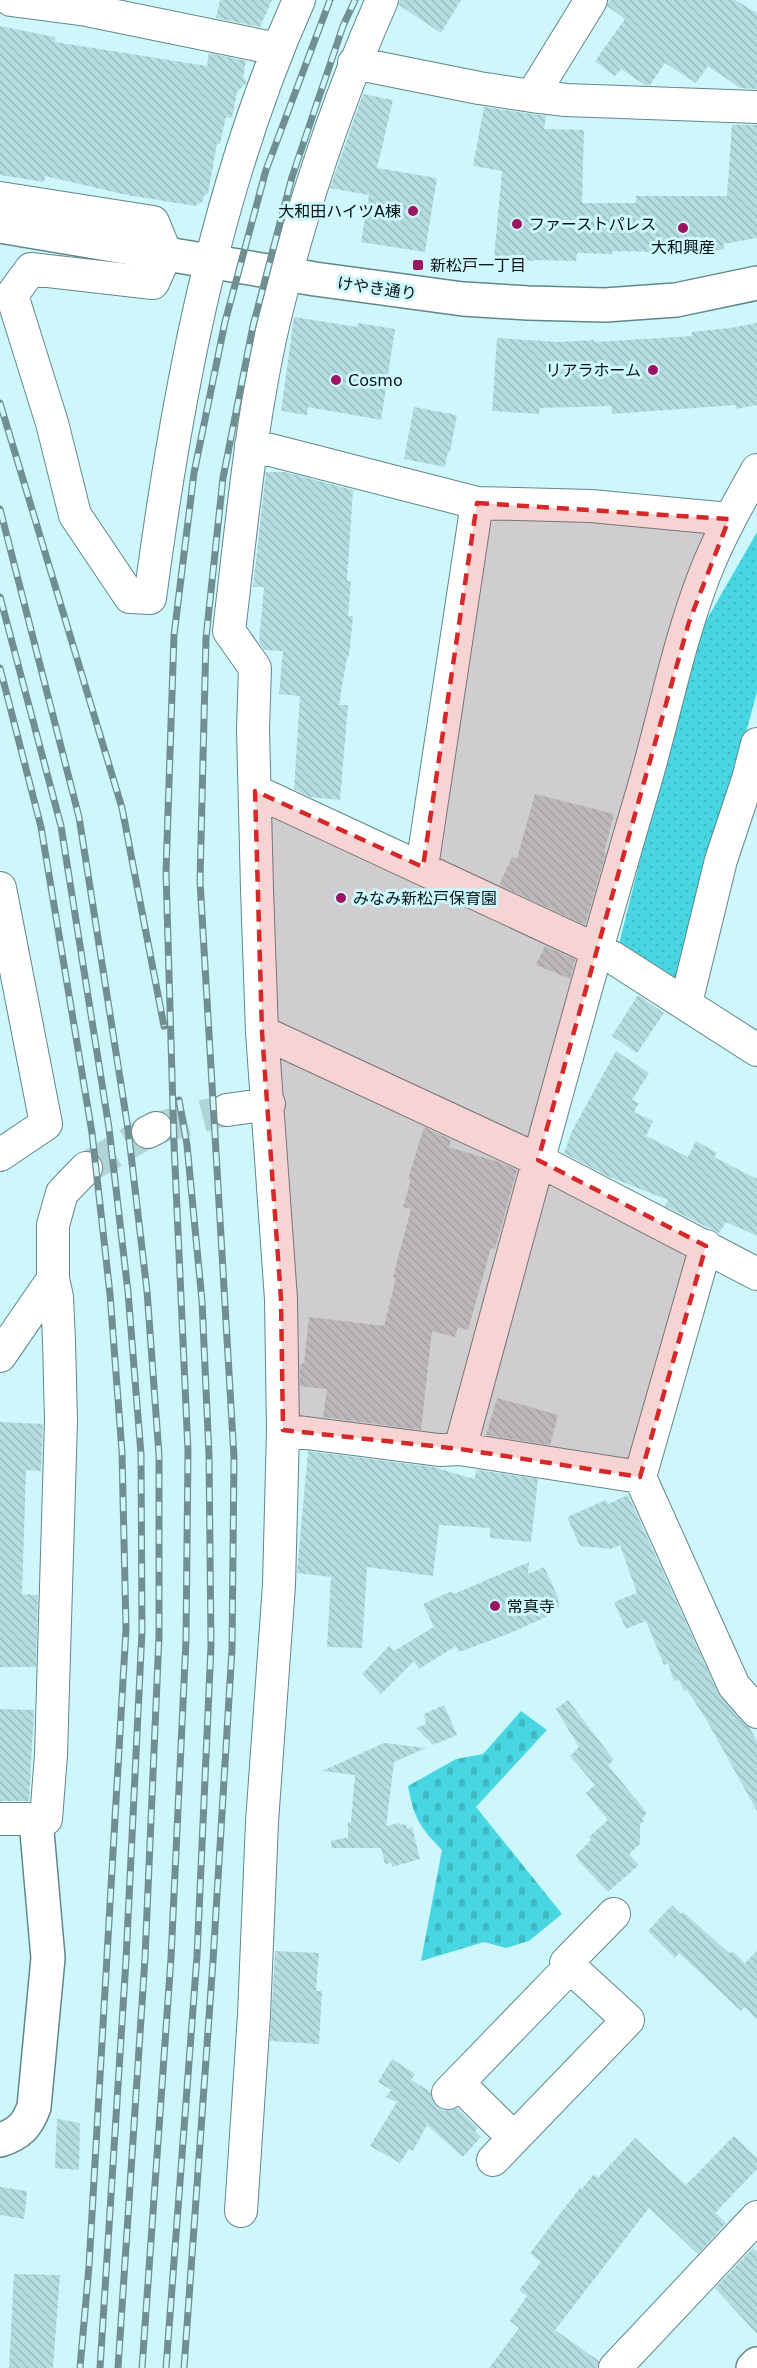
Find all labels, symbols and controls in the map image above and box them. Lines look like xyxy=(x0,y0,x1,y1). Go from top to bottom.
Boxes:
place label: 大和田ハイツA棟 xyxy=(278,202,401,221)
marker: 大和田ハイツA棟 xyxy=(406,204,420,218)
place label: ファーストパレス xyxy=(529,215,656,234)
marker: ファーストパレス xyxy=(510,217,524,231)
marker: 大和興産 xyxy=(676,221,690,235)
place label: 大和興産 xyxy=(651,238,715,257)
place label: 新松戸一丁目 xyxy=(430,256,526,275)
marker: 新松戸一丁目 xyxy=(411,258,425,272)
street label: けやき通り xyxy=(336,274,418,303)
place label: リアラホーム xyxy=(545,361,641,380)
marker: リアラホーム xyxy=(646,363,660,377)
place label: Cosmo xyxy=(348,371,403,390)
marker: Cosmo xyxy=(329,373,343,387)
place label: みなみ新松戸保育園 xyxy=(353,889,497,908)
marker: みなみ新松戸保育園 xyxy=(334,891,348,905)
place label: 常真寺 xyxy=(507,1597,555,1616)
marker: 常真寺 xyxy=(488,1599,502,1613)

